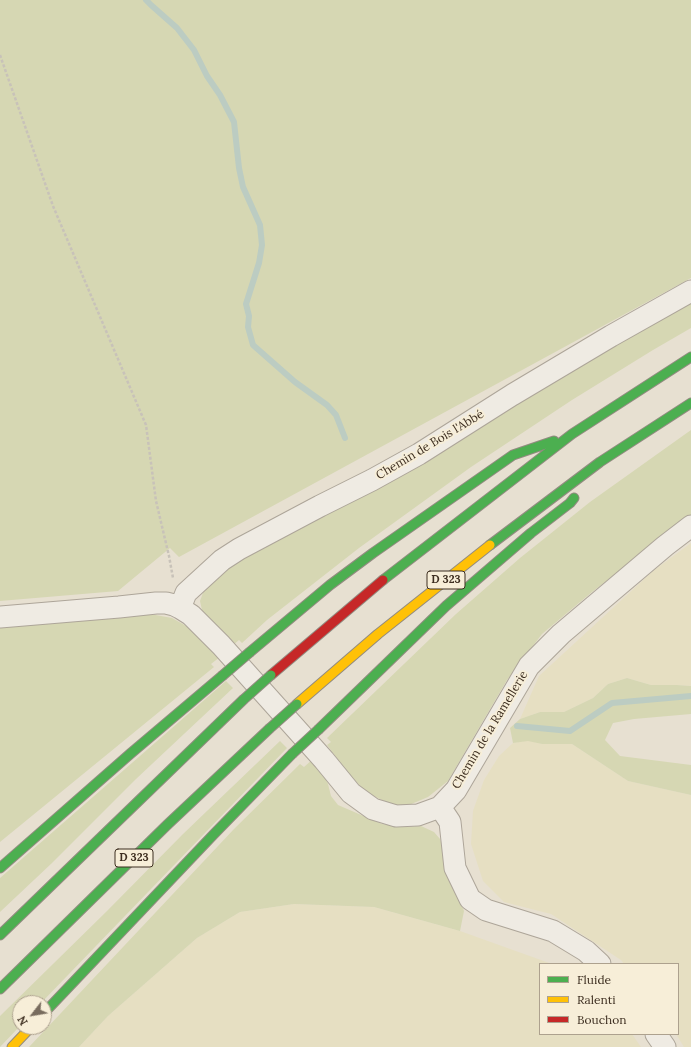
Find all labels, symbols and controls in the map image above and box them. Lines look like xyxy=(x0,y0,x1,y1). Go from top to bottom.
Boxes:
street label: Chemin de Bois l'Abbé xyxy=(373,407,487,483)
road number: D 323 xyxy=(427,571,465,589)
street label: Chemin de la Ramellerie xyxy=(449,668,531,792)
road number: D 323 xyxy=(115,849,153,867)
legend xyxy=(539,963,679,1035)
text: Fluide xyxy=(577,972,611,987)
text: Ralenti xyxy=(577,992,616,1007)
north arrow xyxy=(12,995,52,1035)
text: Bouchon xyxy=(577,1012,627,1027)
text: N xyxy=(14,1013,31,1028)

